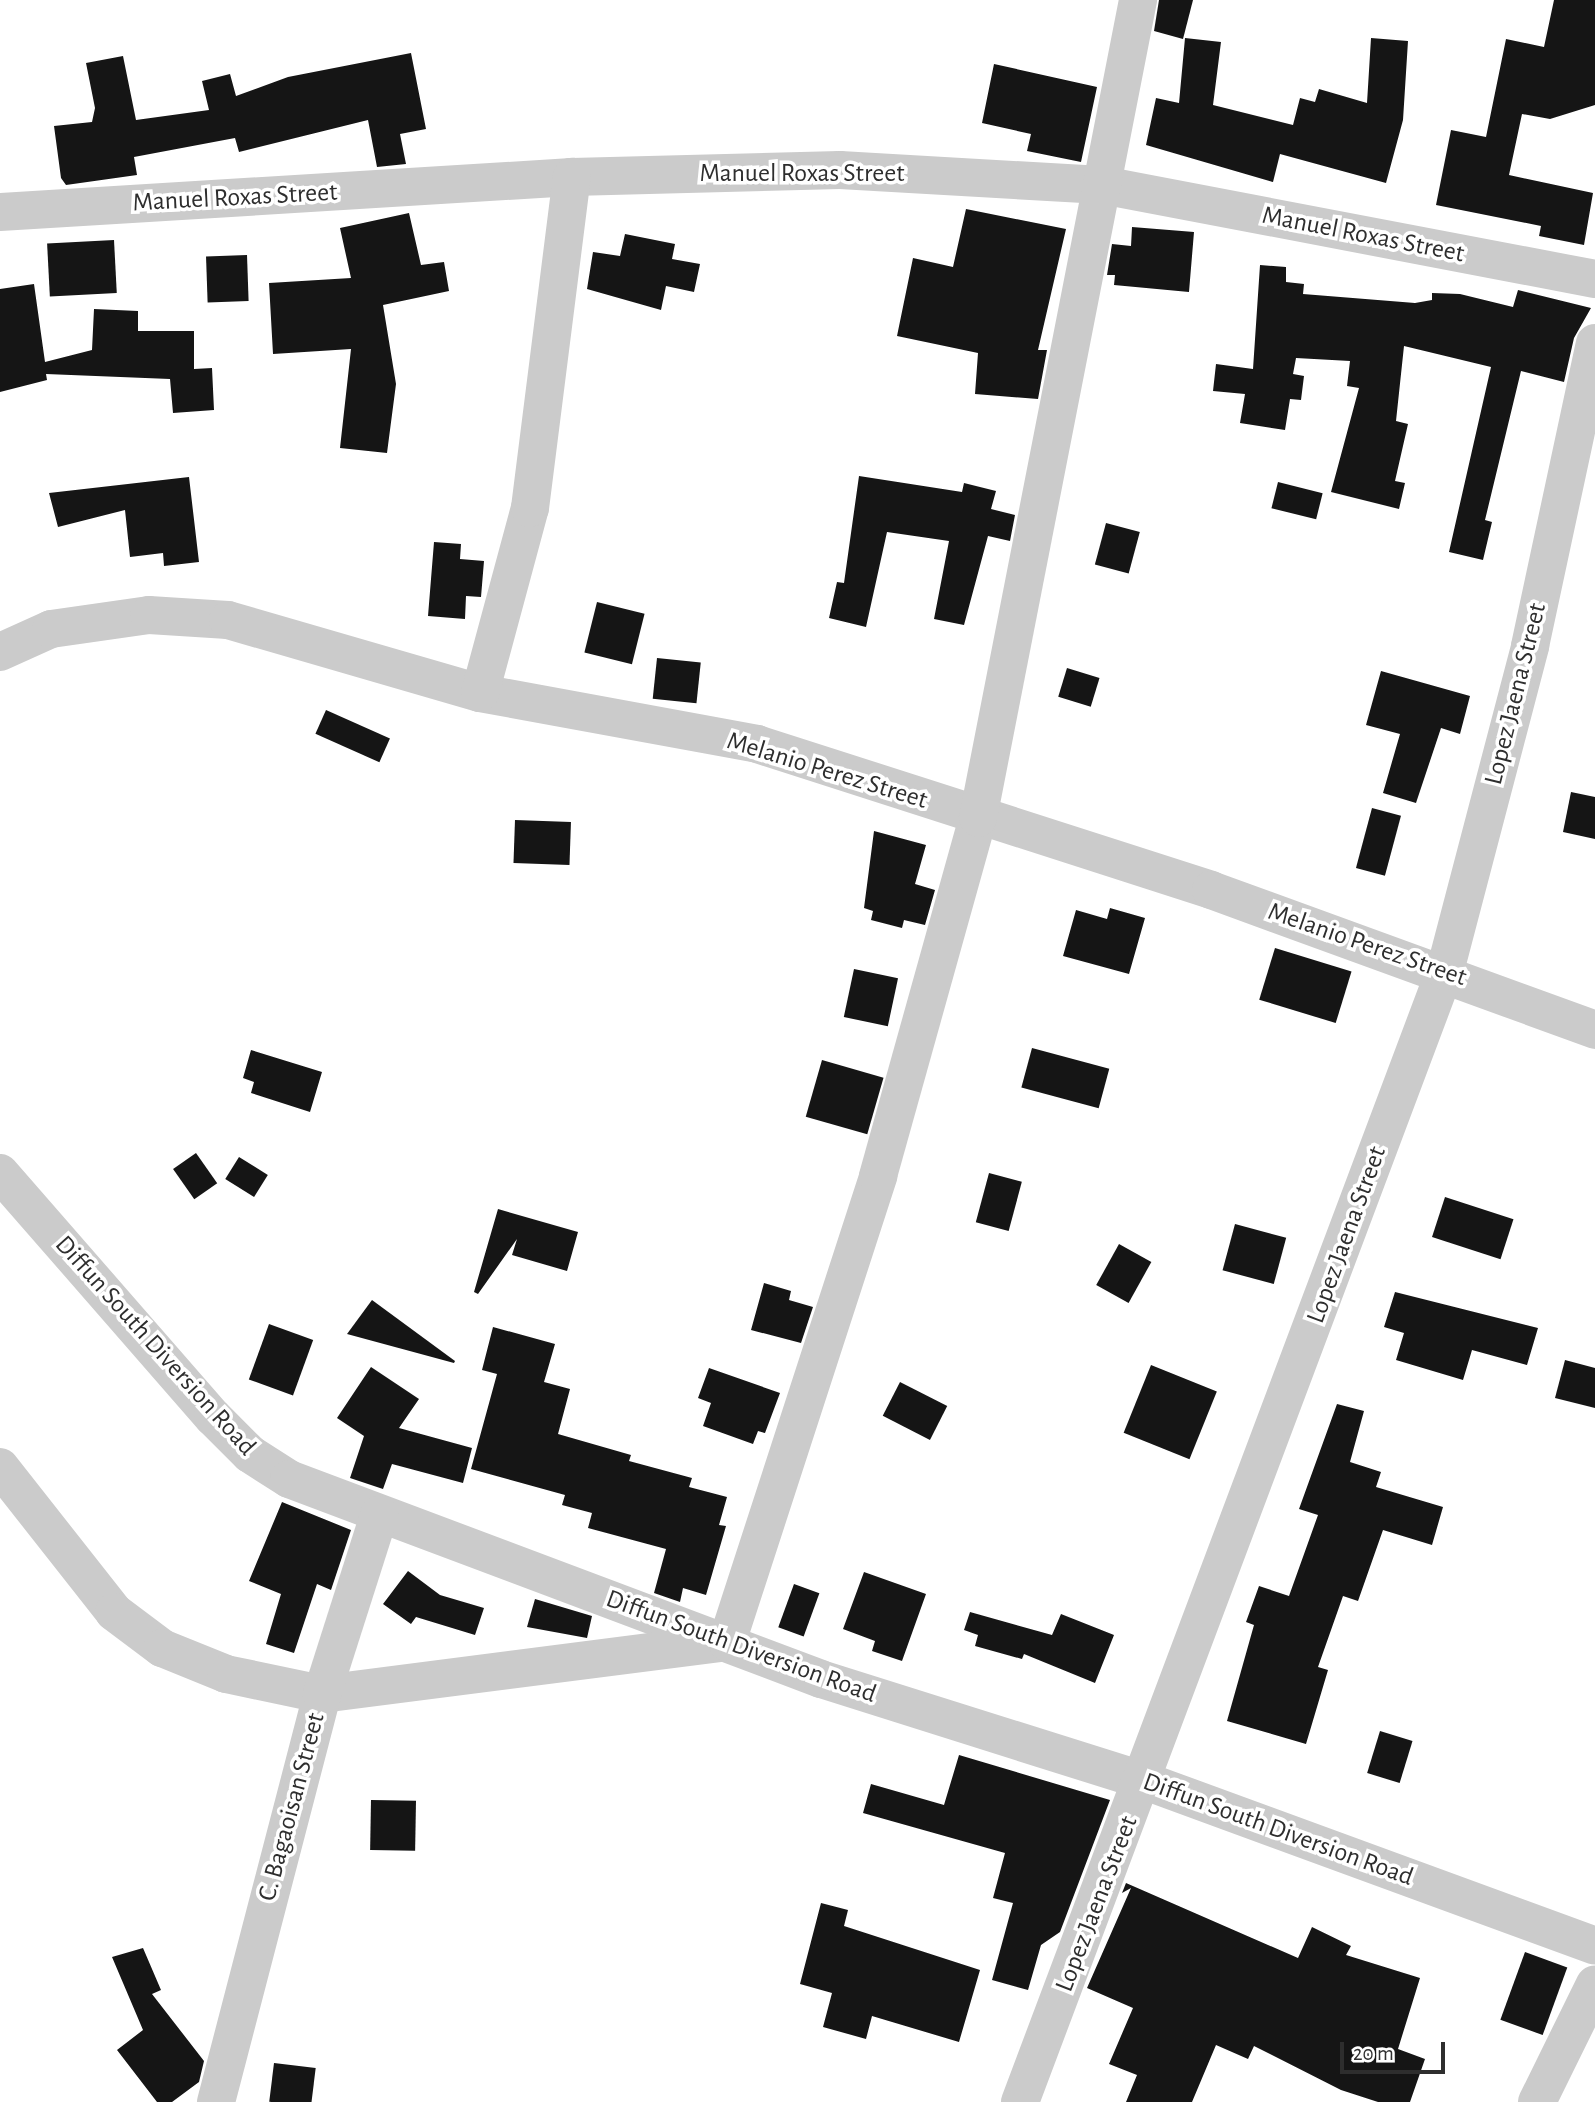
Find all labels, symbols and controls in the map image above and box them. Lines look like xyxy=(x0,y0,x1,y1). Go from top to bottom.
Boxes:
street label: Manuel Roxas Street xyxy=(699,158,905,190)
street label: Manuel Roxas Street xyxy=(132,177,338,219)
street label: Manuel Roxas Street xyxy=(1259,200,1467,270)
street label: Lopez Jaena Street xyxy=(1478,600,1554,788)
street label: Melanio Perez Street xyxy=(723,726,931,816)
street label: Melanio Perez Street xyxy=(1264,896,1470,994)
street label: Lopez Jaena Street xyxy=(1301,1142,1393,1328)
street label: Diffun South Diversion Road xyxy=(48,1230,262,1462)
street label: Diffun South Diversion Road xyxy=(602,1584,880,1710)
street label: C. Bagaoisan Street xyxy=(252,1710,332,1904)
street label: Diffun South Diversion Road xyxy=(1139,1767,1417,1893)
street label: Lopez Jaena Street xyxy=(1049,1812,1145,1996)
scale bar xyxy=(1343,2028,1448,2072)
text: 20 m xyxy=(1353,2043,1394,2064)

